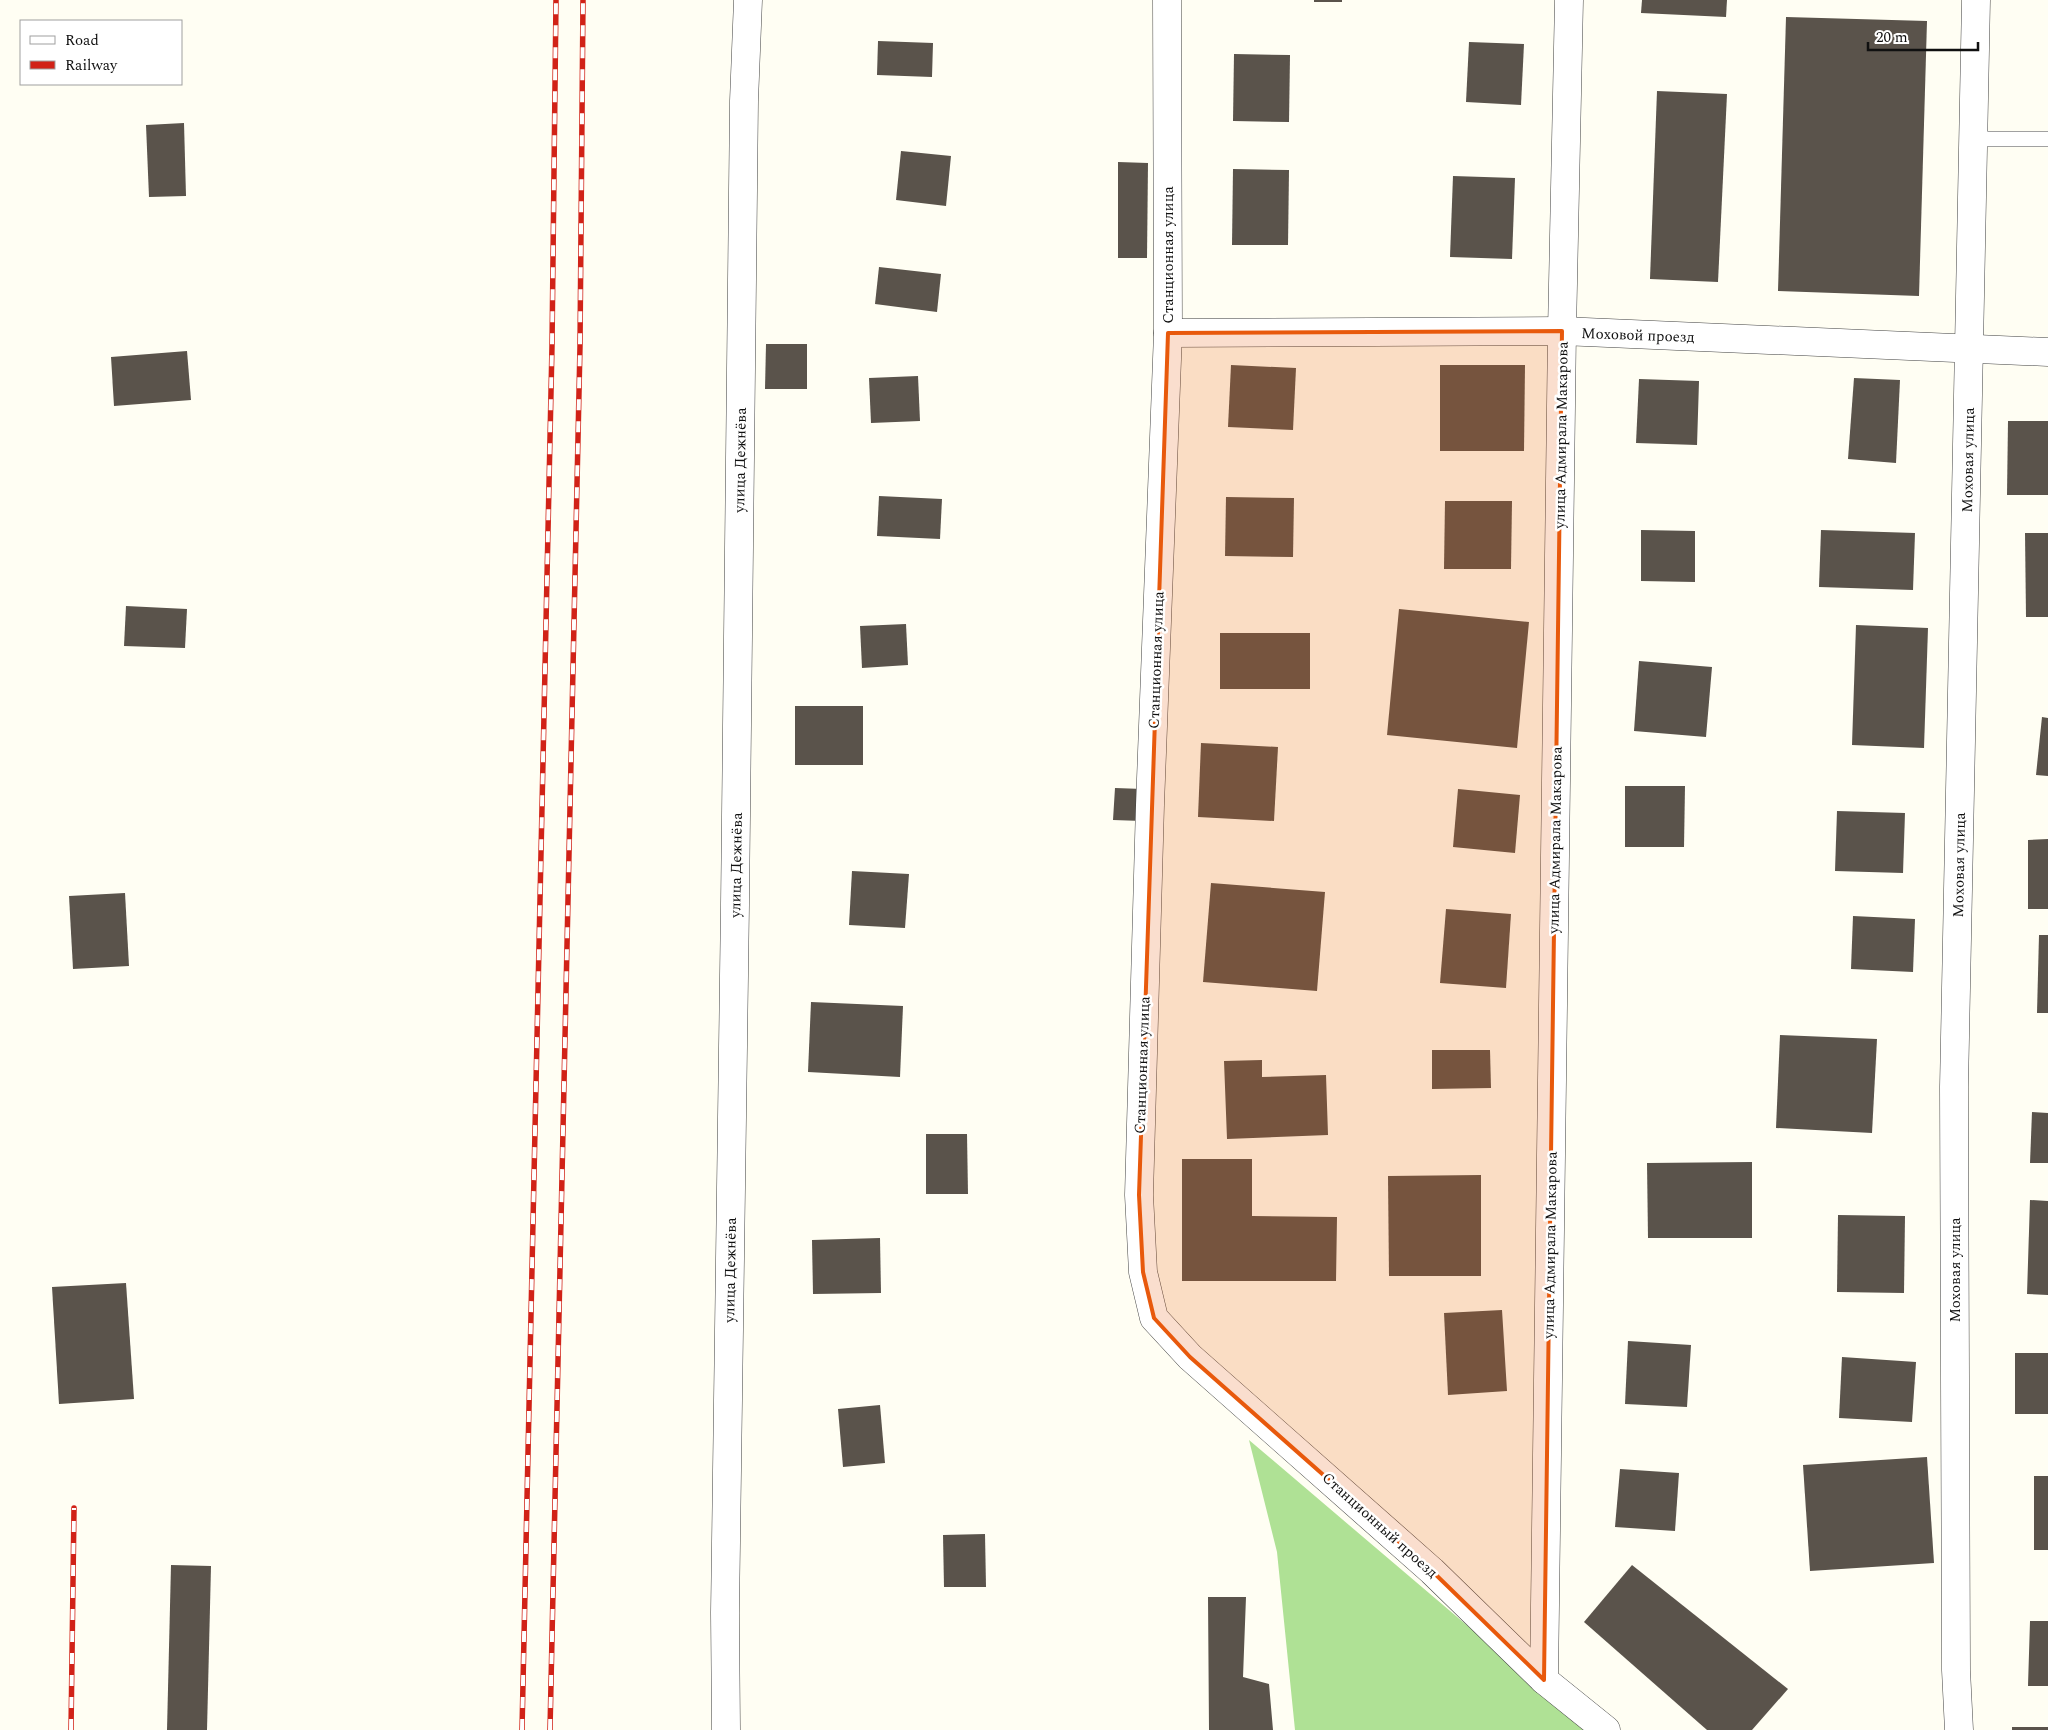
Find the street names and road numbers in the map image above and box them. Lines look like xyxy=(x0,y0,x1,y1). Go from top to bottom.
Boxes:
street label: Станционная улица xyxy=(1157,186,1180,324)
street label: Моховой проезд xyxy=(1581,322,1695,349)
street label: улица Адмирала Макарова xyxy=(1548,340,1575,530)
street label: улица Дежнёва xyxy=(728,407,753,514)
street label: Моховая улица xyxy=(1956,407,1981,513)
street label: Станционная улица xyxy=(1143,590,1170,729)
street label: улица Адмирала Макарова xyxy=(1542,745,1569,935)
street label: улица Дежнёва xyxy=(724,812,749,919)
street label: Моховая улица xyxy=(1947,812,1972,918)
street label: Станционная улица xyxy=(1129,995,1156,1134)
street label: улица Адмирала Макарова xyxy=(1537,1150,1564,1340)
street label: улица Дежнёва xyxy=(718,1217,743,1324)
street label: Моховая улица xyxy=(1944,1217,1967,1323)
street label: Станционный проезд xyxy=(1316,1467,1443,1584)

